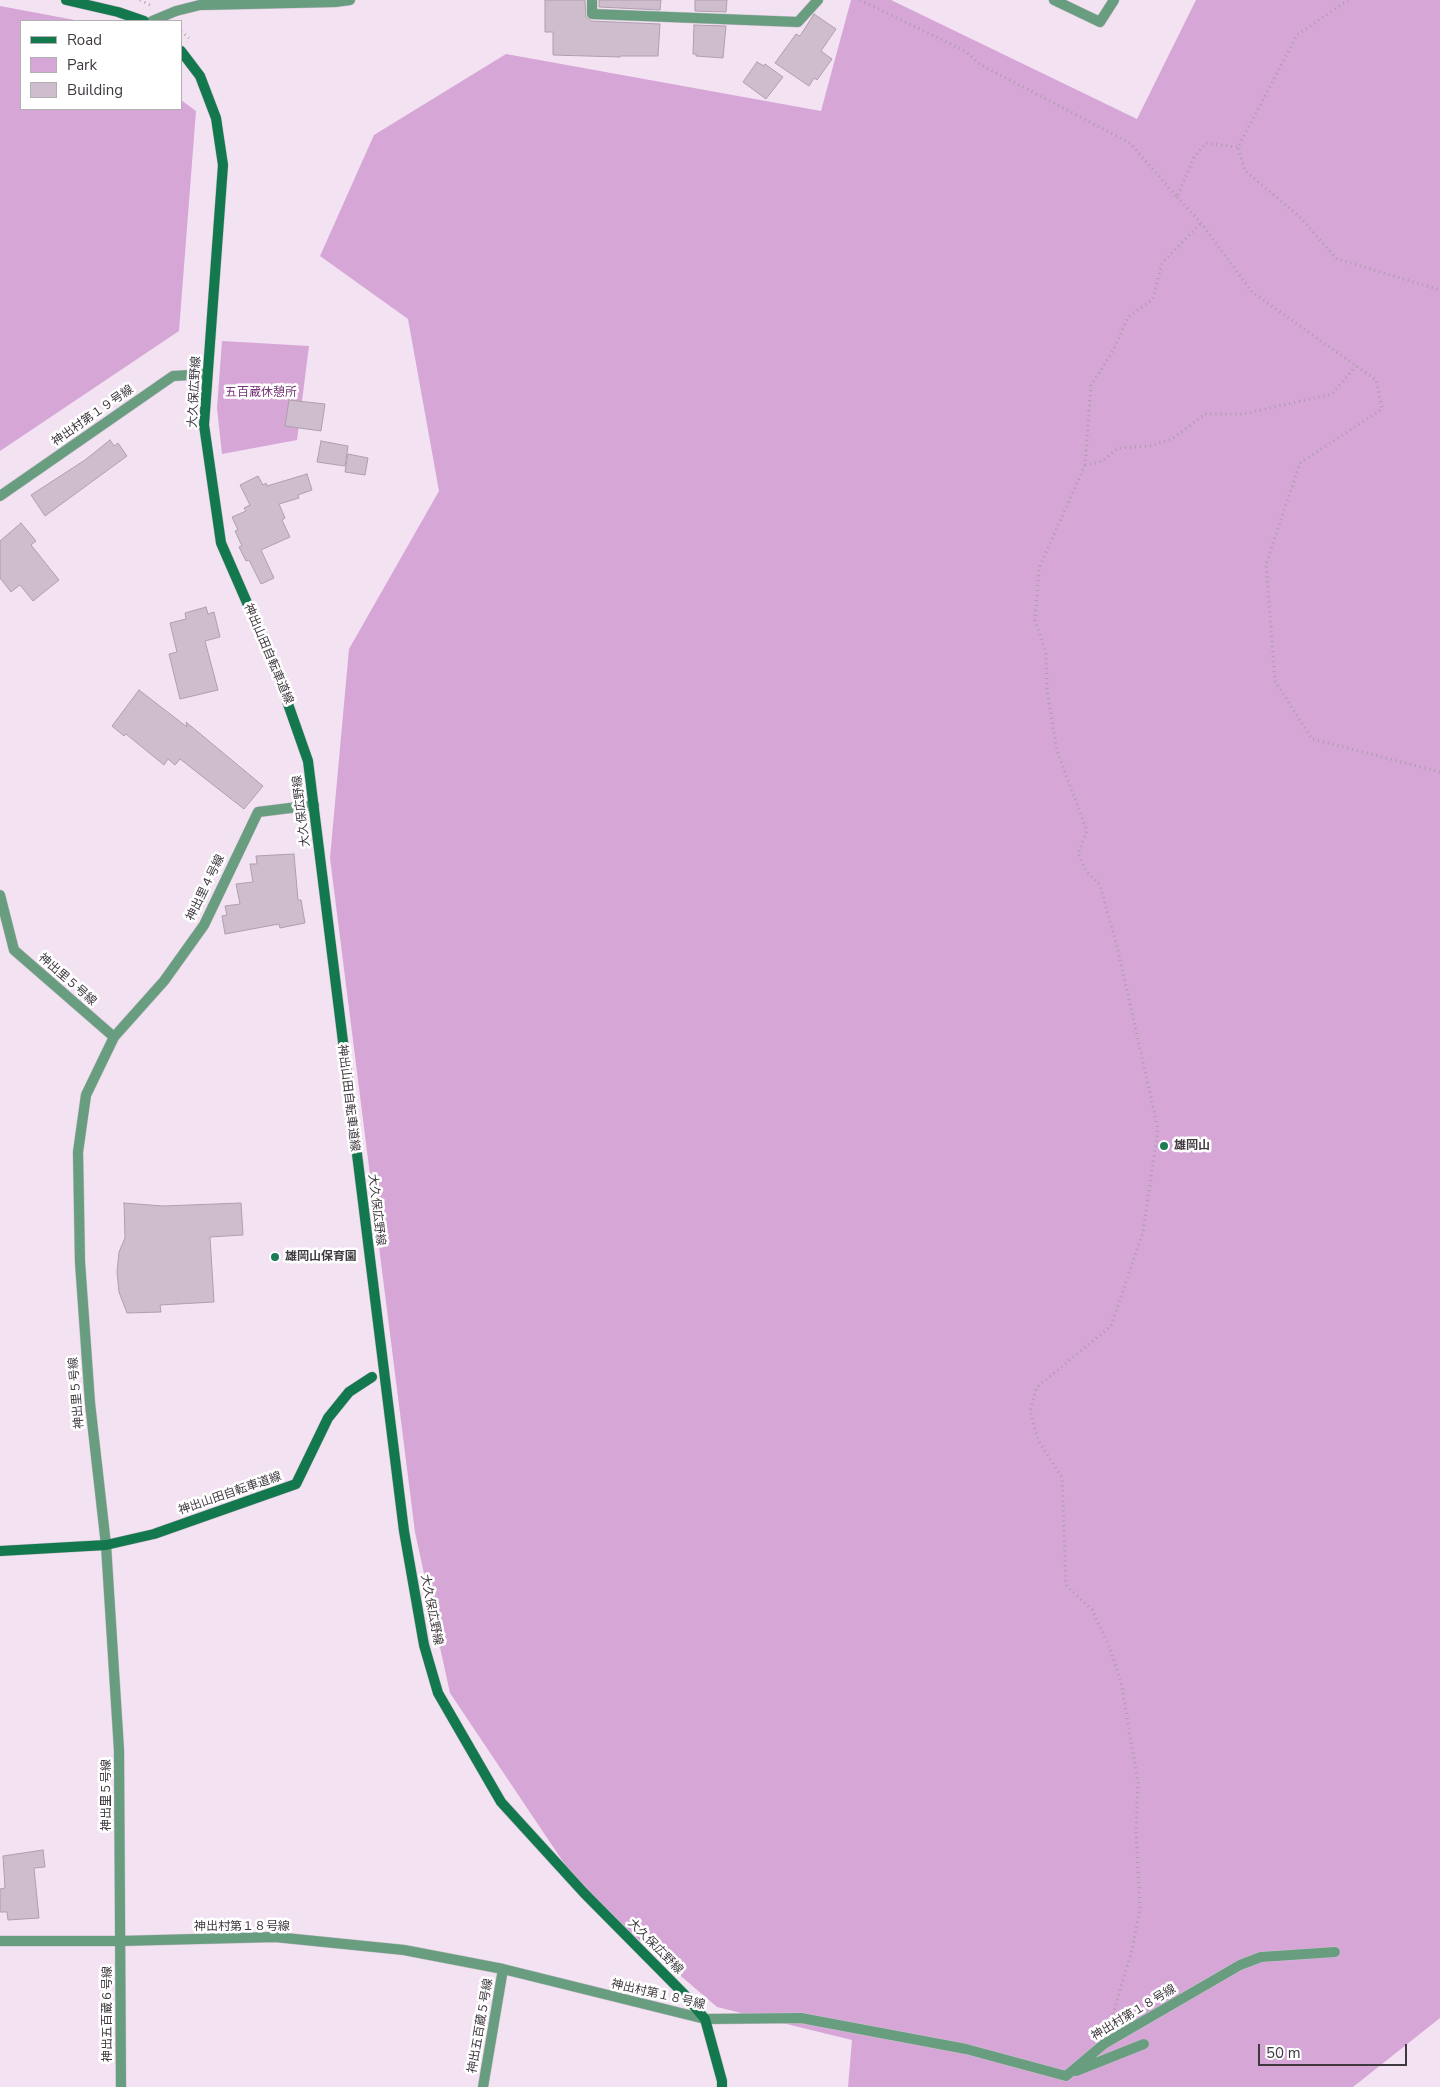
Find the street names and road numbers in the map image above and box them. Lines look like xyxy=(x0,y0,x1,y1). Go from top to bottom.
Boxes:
street label: 大久保広野線 xyxy=(186,356,204,428)
street label: 神出村第１９号線 xyxy=(50,383,136,449)
street label: 神出山田自転車道線 xyxy=(240,601,296,707)
street label: 大久保広野線 xyxy=(290,774,314,848)
street label: 神出里４号線 xyxy=(184,852,228,924)
street label: 神出里５号線 xyxy=(35,951,99,1009)
street label: 神出山田自転車道線 xyxy=(334,1044,362,1152)
street label: 大久保広野線 xyxy=(364,1173,388,1247)
street label: 神出里５号線 xyxy=(67,1357,87,1429)
street label: 神出山田自転車道線 xyxy=(177,1470,283,1518)
street label: 大久保広野線 xyxy=(417,1573,445,1647)
street label: 神出里５号線 xyxy=(100,1759,114,1831)
street label: 大久保広野線 xyxy=(624,1916,686,1978)
street label: 神出村第１８号線 xyxy=(194,1920,290,1934)
street label: 神出五百蔵６号線 xyxy=(101,1966,115,2062)
street label: 神出五百蔵５号線 xyxy=(466,1977,496,2075)
street label: 神出村第１８号線 xyxy=(610,1977,706,2013)
street label: 神出村第１８号線 xyxy=(1089,1982,1179,2044)

